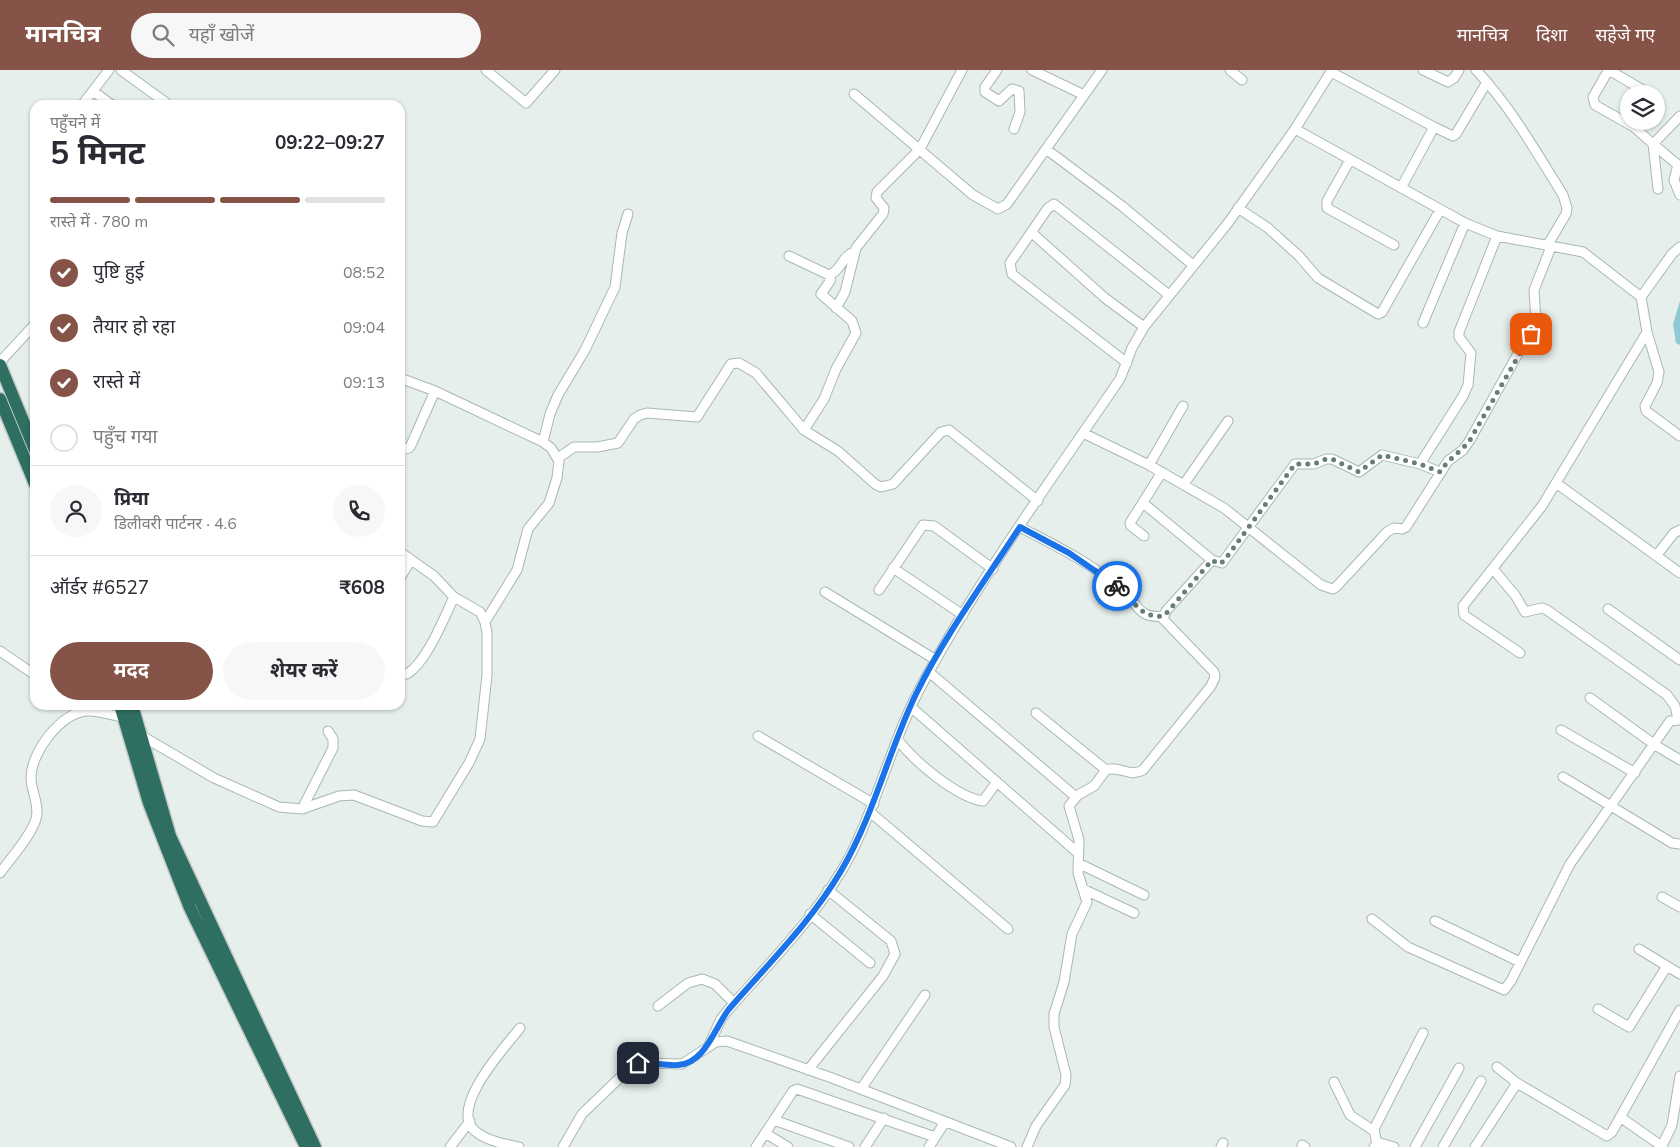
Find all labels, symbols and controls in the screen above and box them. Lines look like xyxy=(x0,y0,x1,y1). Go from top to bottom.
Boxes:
search box xyxy=(131,13,481,58)
text: मानचित्र xyxy=(25,18,101,50)
icon: search xyxy=(149,21,177,49)
text: यहाँ खोजें xyxy=(189,22,254,48)
text: मानचित्र xyxy=(1457,23,1508,47)
text: दिशा xyxy=(1536,23,1567,47)
text: सहेजे गए xyxy=(1595,23,1655,47)
map controls xyxy=(1620,85,1665,130)
button: layers xyxy=(1620,85,1665,130)
text: पहुँचने में xyxy=(50,112,100,134)
text: 09:22–09:27 xyxy=(275,130,385,156)
text: 5 मिनट xyxy=(50,132,145,175)
text: रास्ते में · 780 m xyxy=(50,211,148,233)
icon: check xyxy=(50,259,78,287)
text: पुष्टि हुई xyxy=(93,259,144,285)
text: 08:52 xyxy=(343,262,385,284)
pin xyxy=(1510,313,1552,355)
icon: check xyxy=(50,314,78,342)
text: तैयार हो रहा xyxy=(93,314,175,340)
text: 09:04 xyxy=(343,317,385,339)
icon: bag xyxy=(1517,320,1545,348)
icon: check xyxy=(50,369,78,397)
text: रास्ते में xyxy=(93,369,140,395)
text: 09:13 xyxy=(343,372,385,394)
text: पहुँच गया xyxy=(93,424,157,450)
button: person xyxy=(50,485,102,537)
button: phone xyxy=(333,485,385,537)
text: प्रिया xyxy=(114,486,149,512)
text: डिलीवरी पार्टनर · 4.6 xyxy=(114,513,237,535)
courier xyxy=(1092,561,1142,611)
icon: bike xyxy=(1103,572,1131,600)
text: ऑर्डर #6527 xyxy=(50,575,149,601)
text: ₹608 xyxy=(339,575,385,601)
button: मदद xyxy=(50,642,213,700)
button: शेयर करें xyxy=(223,642,385,700)
pin xyxy=(617,1042,659,1084)
icon: home xyxy=(624,1049,652,1077)

